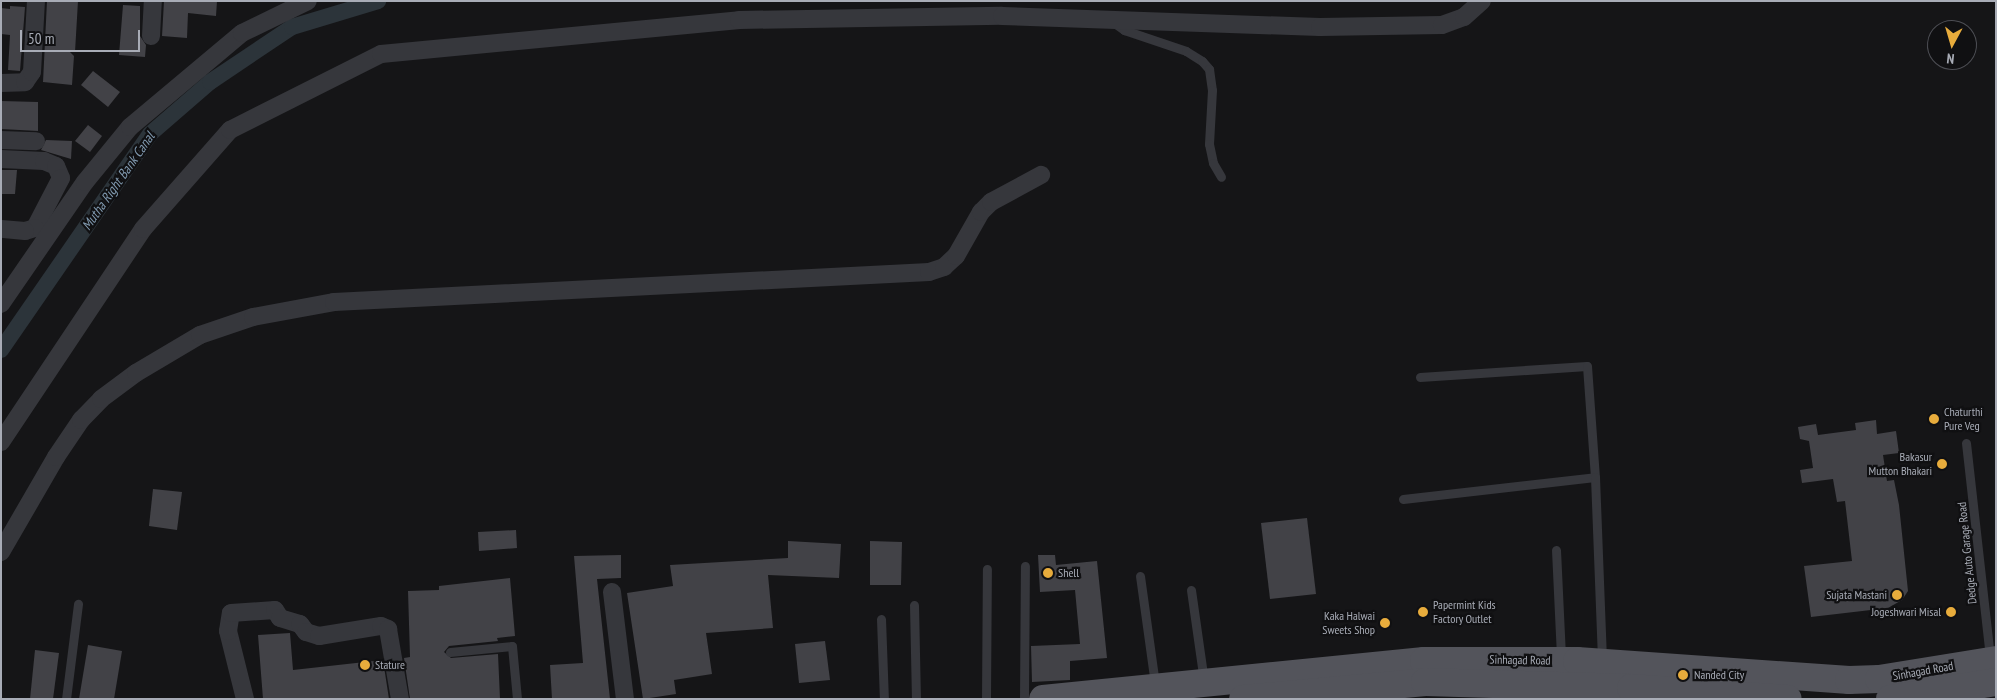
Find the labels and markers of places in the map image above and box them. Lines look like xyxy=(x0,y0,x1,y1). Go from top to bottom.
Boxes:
place label: Chaturthi Pure Veg xyxy=(1944,405,1983,433)
marker: Chaturthi Pure Veg xyxy=(1928,413,1940,425)
place label: Bakasur Mutton Bhakari xyxy=(1869,450,1932,478)
marker: Bakasur Mutton Bhakari xyxy=(1936,458,1948,470)
place label: Shell xyxy=(1058,566,1079,580)
marker: Shell xyxy=(1042,567,1054,579)
place label: Sujata Mastani xyxy=(1826,588,1887,602)
marker: Sujata Mastani xyxy=(1891,589,1903,601)
place label: Papermint Kids Factory Outlet xyxy=(1433,598,1496,626)
place label: Jogeshwari Misal xyxy=(1871,605,1941,619)
marker: Papermint Kids Factory Outlet xyxy=(1417,606,1429,618)
marker: Jogeshwari Misal xyxy=(1945,606,1957,618)
place label: Kaka Halwai Sweets Shop xyxy=(1322,609,1375,637)
marker: Kaka Halwai Sweets Shop xyxy=(1379,617,1391,629)
place label: Stature xyxy=(375,658,405,672)
marker: Stature xyxy=(359,659,371,671)
marker: Nanded City xyxy=(1676,668,1690,682)
place label: Nanded City xyxy=(1694,668,1744,682)

